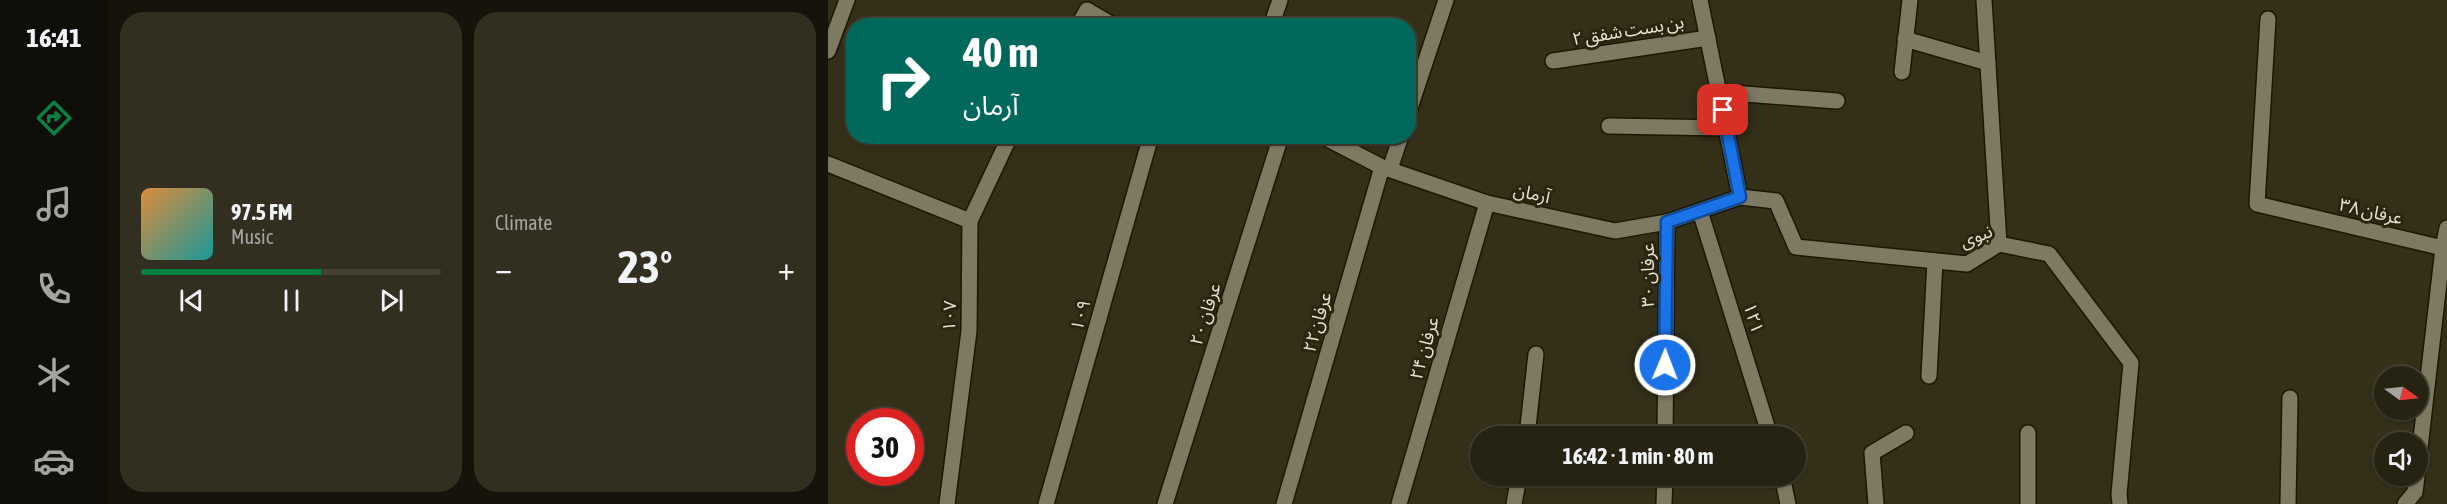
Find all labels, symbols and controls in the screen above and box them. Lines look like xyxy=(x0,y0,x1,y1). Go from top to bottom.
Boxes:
street label: بن بست شفق ۲ xyxy=(1571,11,1686,50)
text: 16:41 xyxy=(26,22,82,53)
text: 40 m xyxy=(963,28,1038,76)
icon: right xyxy=(864,42,942,120)
pin xyxy=(1697,84,1748,135)
text: آرمان xyxy=(963,90,1019,121)
icon: arrive xyxy=(1706,93,1739,126)
icon: directions xyxy=(33,97,75,139)
street label: آرمان xyxy=(1511,179,1553,209)
icon: music xyxy=(33,183,75,225)
street label: عرفان ۳۸ xyxy=(2337,194,2405,229)
text: 97.5 FM xyxy=(231,199,293,225)
text: Climate xyxy=(495,211,552,234)
street label: نبوی xyxy=(1957,220,1996,253)
text: Music xyxy=(231,225,273,248)
text: 23° xyxy=(618,241,672,293)
street label: عرفان ۳۰ xyxy=(1637,243,1659,307)
text: − xyxy=(495,249,512,287)
text: + xyxy=(778,249,795,287)
icon: phone xyxy=(33,268,75,310)
street label: عرفان ۲۰ xyxy=(1185,280,1226,348)
icon: previous xyxy=(175,284,208,317)
icon: pause xyxy=(275,284,308,317)
icon: next xyxy=(375,284,408,317)
street label: عرفان۲۲ xyxy=(1298,289,1337,355)
street label: ۱۰۹ xyxy=(1066,297,1094,333)
street label: ۱۰۷ xyxy=(938,300,960,332)
street label: ۱۲۱ xyxy=(1739,300,1769,336)
street label: عرفان ۲۴ xyxy=(1405,314,1444,382)
position arrow xyxy=(1633,333,1697,397)
icon: climate xyxy=(33,354,75,396)
north arrow xyxy=(2374,366,2428,420)
map controls xyxy=(2374,366,2428,486)
speed limit sign: 30 xyxy=(846,408,924,486)
button: sound xyxy=(2374,432,2428,486)
icon: car xyxy=(33,440,75,482)
text: 16:42 · 1 min · 80 m xyxy=(1562,443,1714,469)

